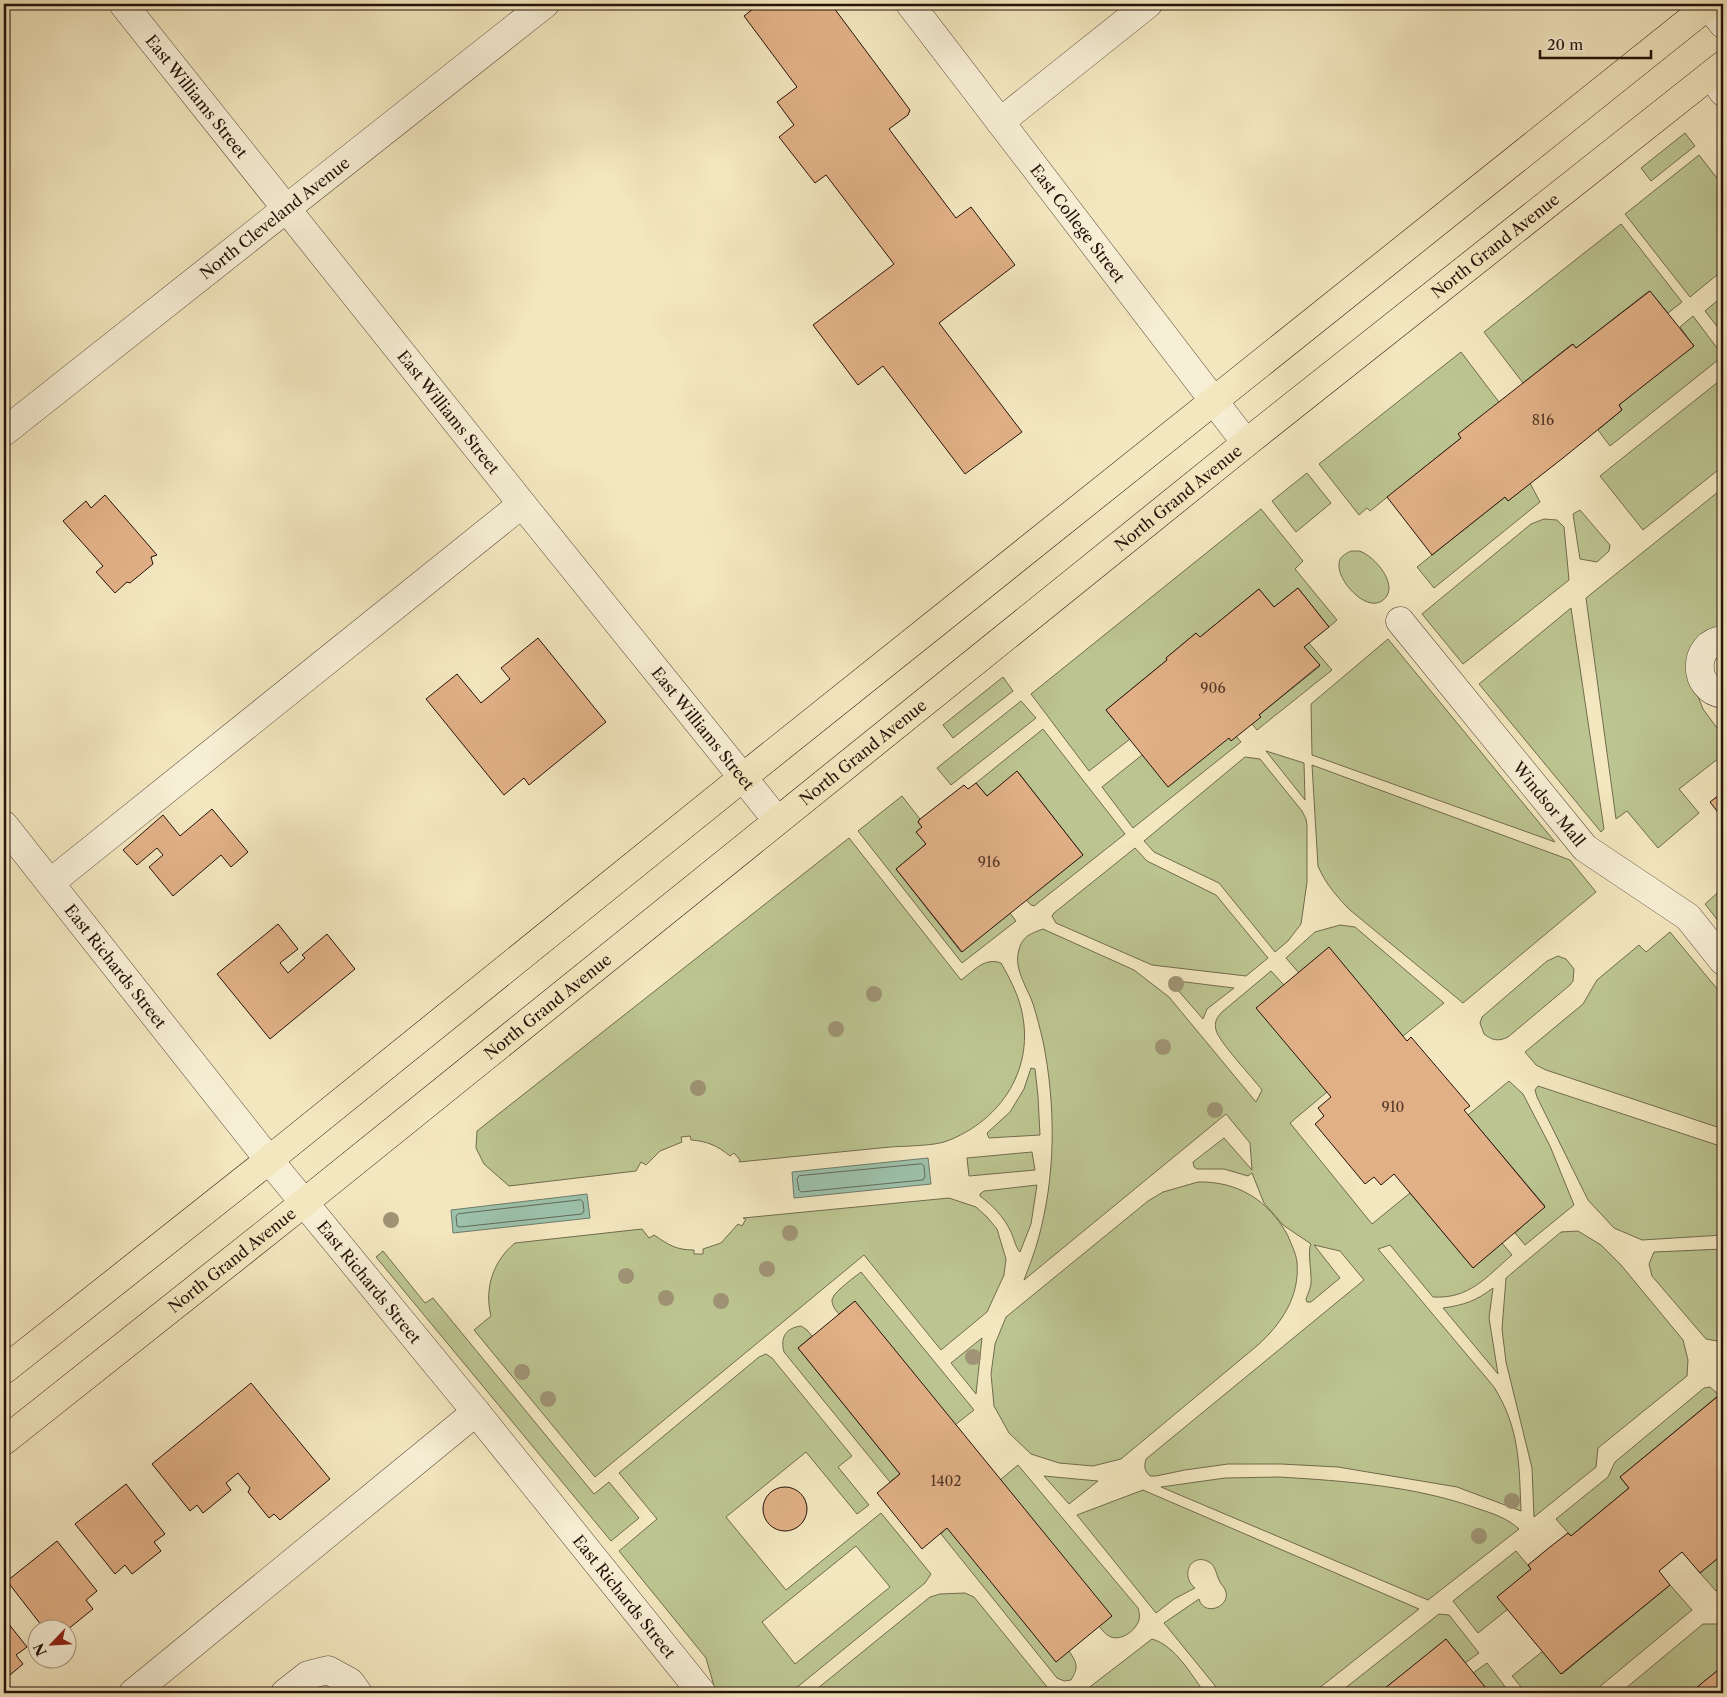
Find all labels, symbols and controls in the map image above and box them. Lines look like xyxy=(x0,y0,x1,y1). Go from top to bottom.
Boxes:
scale bar xyxy=(1540,28,1651,60)
street label: East Williams Street xyxy=(141,30,252,162)
text: 20 m xyxy=(1547,35,1583,54)
street label: North Cleveland Avenue xyxy=(195,152,354,283)
street label: East College Street xyxy=(1026,160,1130,287)
street label: North Grand Avenue xyxy=(1427,189,1563,302)
street label: East Williams Street xyxy=(393,346,504,478)
house number: 816 xyxy=(1532,411,1554,429)
street label: North Grand Avenue xyxy=(1110,441,1246,555)
street label: East Williams Street xyxy=(647,663,759,794)
house number: 906 xyxy=(1200,679,1226,697)
street label: North Grand Avenue xyxy=(795,695,930,809)
street label: Windsor Mall xyxy=(1508,757,1590,851)
house number: 916 xyxy=(978,853,1000,871)
street label: East Richards Street xyxy=(60,900,171,1033)
street label: North Grand Avenue xyxy=(480,949,615,1064)
house number: 910 xyxy=(1382,1098,1405,1116)
street label: North Grand Avenue xyxy=(164,1203,300,1317)
street label: East Richards Street xyxy=(313,1217,426,1348)
house number: 1402 xyxy=(931,1472,961,1490)
street label: East Richards Street xyxy=(569,1531,680,1662)
north arrow xyxy=(28,1620,78,1670)
text: N xyxy=(29,1640,51,1659)

